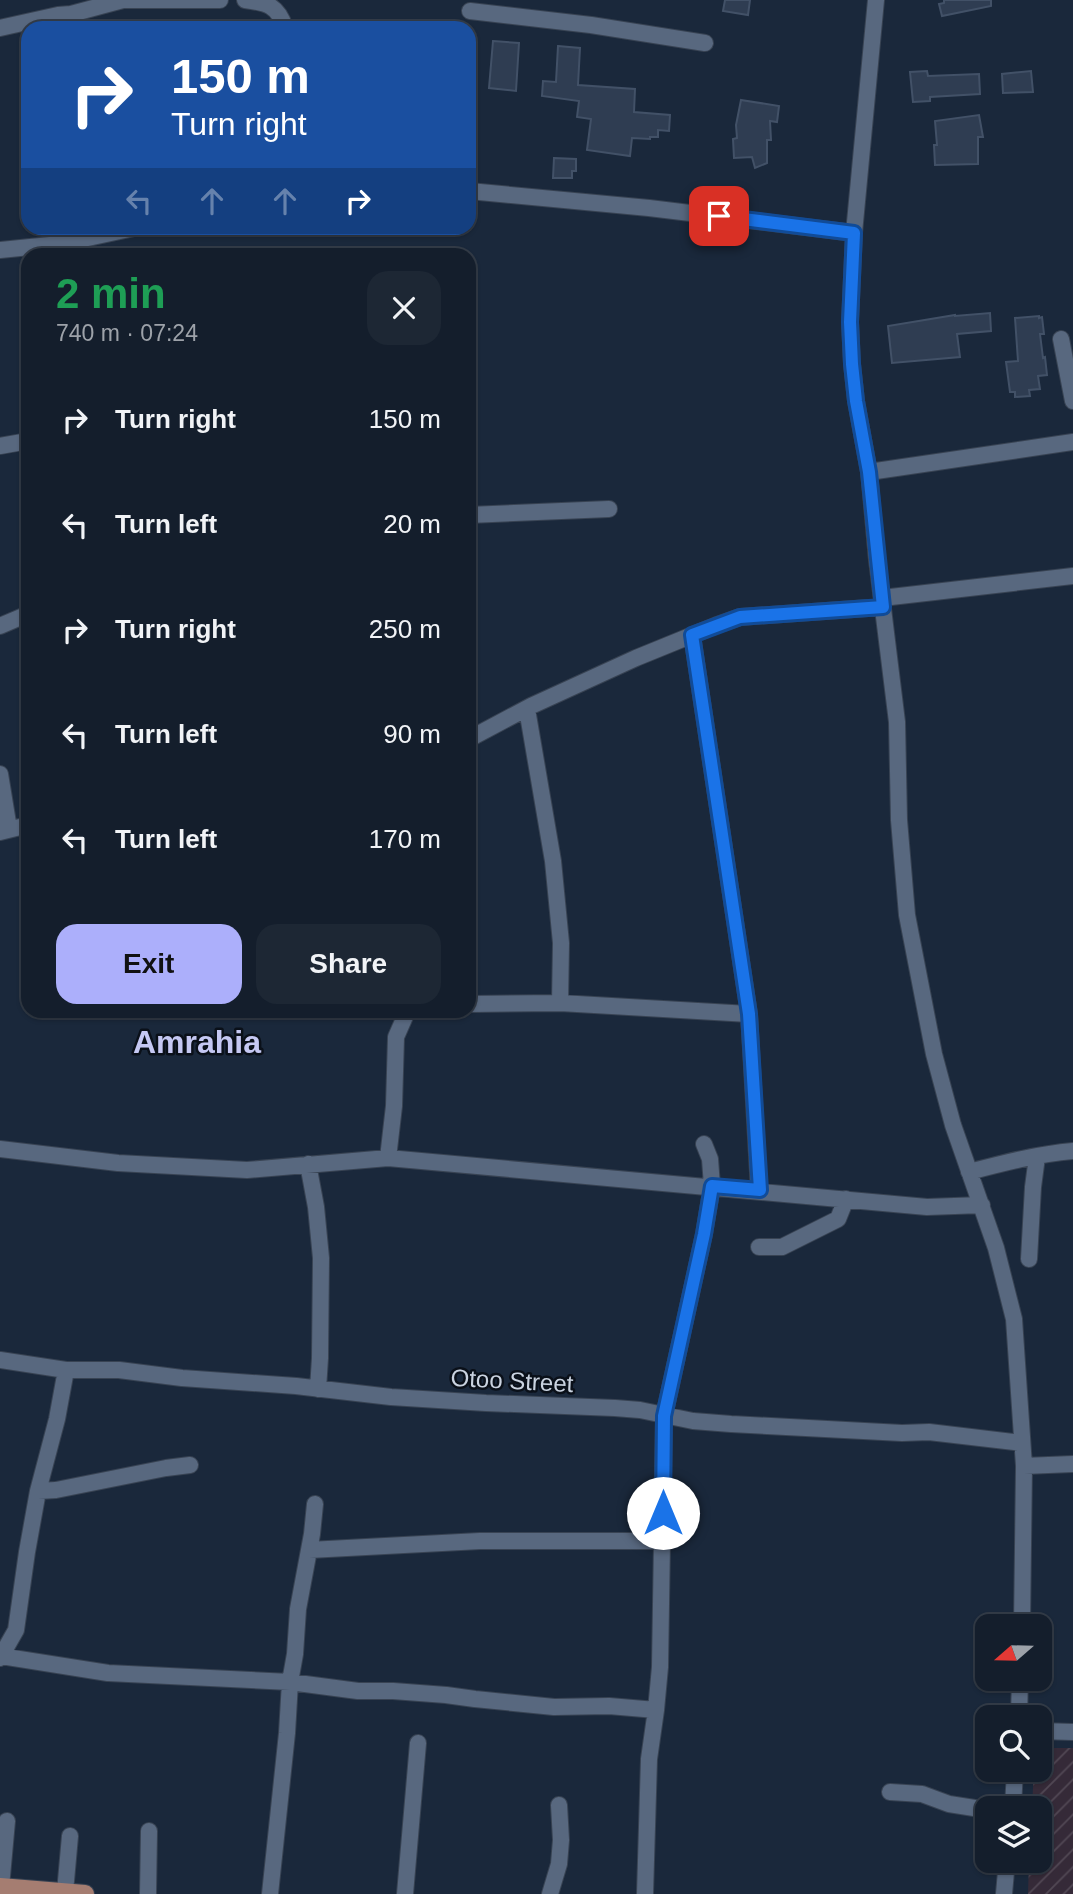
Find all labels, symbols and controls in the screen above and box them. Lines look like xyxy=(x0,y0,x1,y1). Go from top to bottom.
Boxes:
icon: right xyxy=(56,49,147,140)
text: 150 m xyxy=(171,49,310,103)
text: Turn right xyxy=(171,106,307,142)
icon: left xyxy=(120,182,158,220)
icon: ahead xyxy=(193,182,231,220)
icon: ahead xyxy=(266,182,304,220)
icon: right xyxy=(339,182,377,220)
pin xyxy=(689,186,749,246)
icon: arrive xyxy=(700,197,738,235)
text: 2 min xyxy=(56,270,166,317)
button: close xyxy=(367,271,441,345)
text: 740 m · 07:24 xyxy=(56,320,198,346)
icon: right xyxy=(56,401,94,439)
text: Turn right xyxy=(115,404,236,434)
text: 150 m xyxy=(369,404,441,434)
icon: left xyxy=(56,506,94,544)
text: Turn left xyxy=(115,509,217,539)
text: 20 m xyxy=(383,509,441,539)
icon: right xyxy=(56,611,94,649)
text: Turn right xyxy=(115,614,236,644)
text: 250 m xyxy=(369,614,441,644)
icon: left xyxy=(56,716,94,754)
text: Turn left xyxy=(115,719,217,749)
text: 90 m xyxy=(383,719,441,749)
icon: left xyxy=(56,821,94,859)
text: Turn left xyxy=(115,824,217,854)
text: 170 m xyxy=(369,824,441,854)
button: Exit xyxy=(56,924,242,1004)
button: Share xyxy=(256,924,441,1004)
district label: Amrahia xyxy=(133,1024,261,1060)
street label: Otoo Street xyxy=(450,1364,574,1397)
position arrow xyxy=(626,1476,700,1550)
north arrow xyxy=(975,1614,1052,1690)
map controls xyxy=(975,1614,1052,1873)
button: search xyxy=(975,1705,1052,1782)
button: layers xyxy=(975,1796,1052,1873)

